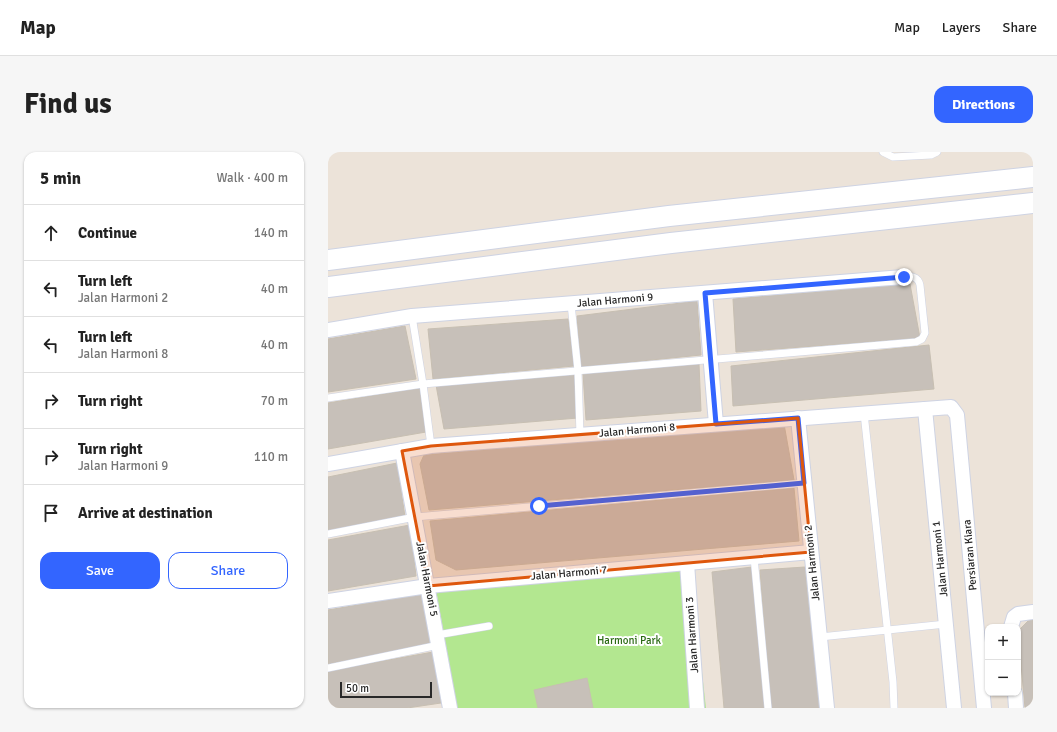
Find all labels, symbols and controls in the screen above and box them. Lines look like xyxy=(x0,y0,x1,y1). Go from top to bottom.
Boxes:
text: Map xyxy=(20,16,56,40)
text: Map xyxy=(894,19,920,36)
text: Layers xyxy=(942,19,981,36)
text: Share xyxy=(1003,19,1037,36)
button: Directions xyxy=(934,86,1033,123)
text: Find us xyxy=(24,87,112,121)
text: 5 min xyxy=(40,168,81,189)
text: Walk · 400 m xyxy=(217,170,288,186)
icon: ahead xyxy=(40,222,62,244)
text: Continue xyxy=(78,224,137,242)
text: 140 m xyxy=(254,225,288,241)
route end xyxy=(895,268,913,286)
text: Turn left xyxy=(78,272,132,290)
icon: left xyxy=(40,278,62,300)
text: 40 m xyxy=(261,281,288,297)
text: Jalan Harmoni 2 xyxy=(78,290,168,306)
street label: Jalan Harmoni 9 xyxy=(576,290,654,310)
text: Turn left xyxy=(78,328,132,346)
icon: left xyxy=(40,334,62,356)
text: 40 m xyxy=(261,337,288,353)
text: Jalan Harmoni 8 xyxy=(78,346,168,362)
icon: right xyxy=(40,390,62,412)
text: Turn right xyxy=(78,392,143,410)
text: 70 m xyxy=(261,393,288,409)
street label: Jalan Harmoni 8 xyxy=(598,420,676,440)
text: Turn right xyxy=(78,440,143,458)
icon: right xyxy=(40,446,62,468)
text: 110 m xyxy=(254,449,288,465)
text: Jalan Harmoni 9 xyxy=(78,458,168,474)
route start xyxy=(530,497,548,515)
icon: arrive xyxy=(40,502,62,524)
text: Arrive at destination xyxy=(78,504,213,522)
street label: Persiaran Kiara xyxy=(960,518,980,591)
street label: Jalan Harmoni 1 xyxy=(930,520,950,598)
street label: Jalan Harmoni 2 xyxy=(802,524,822,602)
street label: Jalan Harmoni 5 xyxy=(413,540,441,618)
button: Save xyxy=(40,552,160,589)
button: Share xyxy=(168,552,288,589)
street label: Jalan Harmoni 7 xyxy=(530,563,608,583)
street label: Jalan Harmoni 3 xyxy=(683,596,701,674)
map controls xyxy=(985,624,1021,696)
button: + xyxy=(985,624,1021,660)
park label: Harmoni Park xyxy=(597,634,662,647)
button: − xyxy=(985,660,1021,696)
scale bar xyxy=(340,680,432,699)
text: 50 m xyxy=(346,682,369,695)

